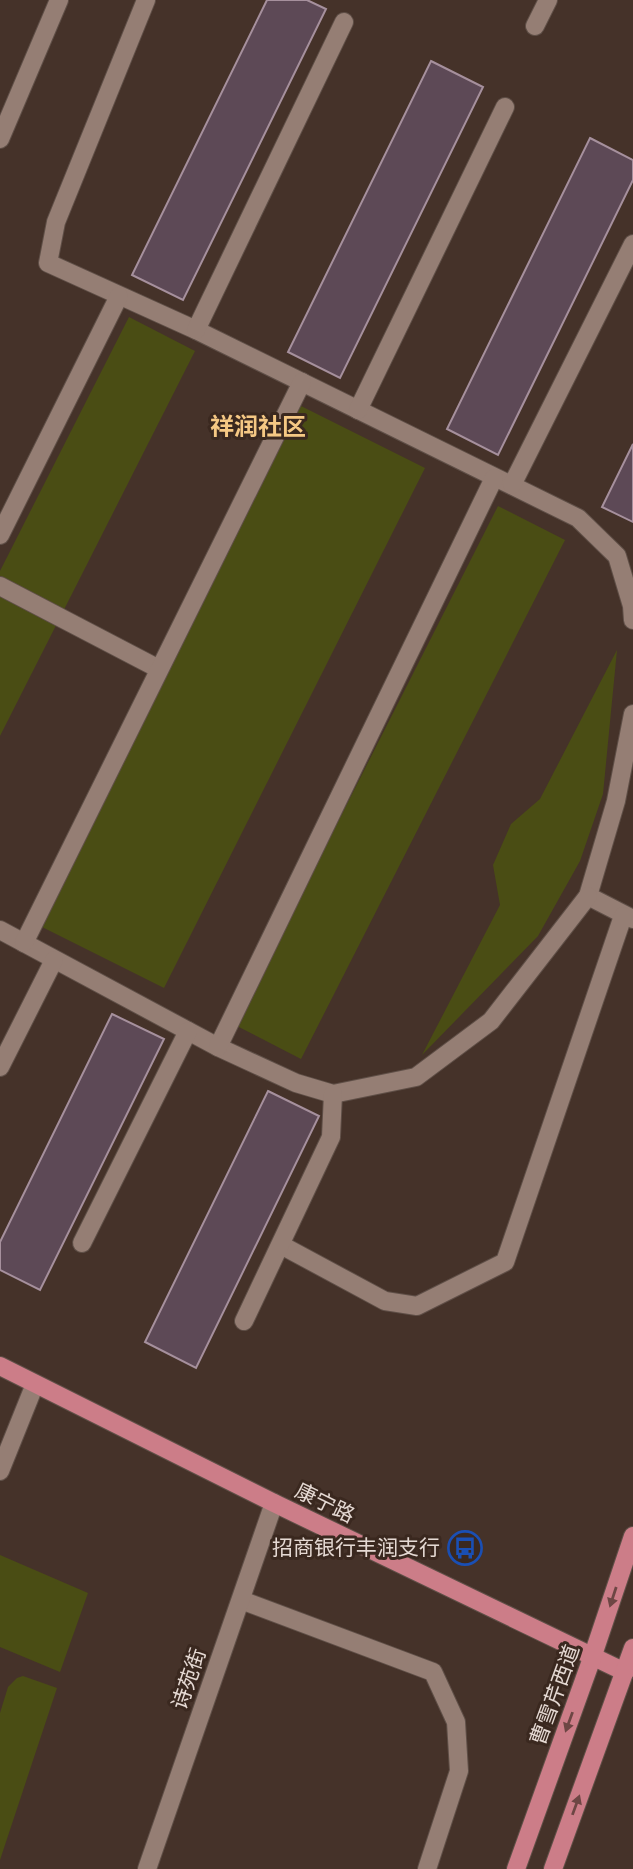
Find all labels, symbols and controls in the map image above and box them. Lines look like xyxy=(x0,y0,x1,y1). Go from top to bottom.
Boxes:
district label: 祥润社区 xyxy=(210,410,306,443)
street label: 康宁路 xyxy=(291,1476,360,1529)
bus stop icon: 招商银行丰润支行 xyxy=(446,1529,484,1567)
place label: 招商银行丰润支行 xyxy=(272,1533,440,1562)
one-way arrow xyxy=(607,1587,618,1608)
street label: 曹雪芹西道 xyxy=(523,1641,586,1749)
street label: 诗苑街 xyxy=(165,1644,212,1713)
one-way arrow xyxy=(563,1712,574,1733)
one-way arrow xyxy=(571,1794,582,1815)

